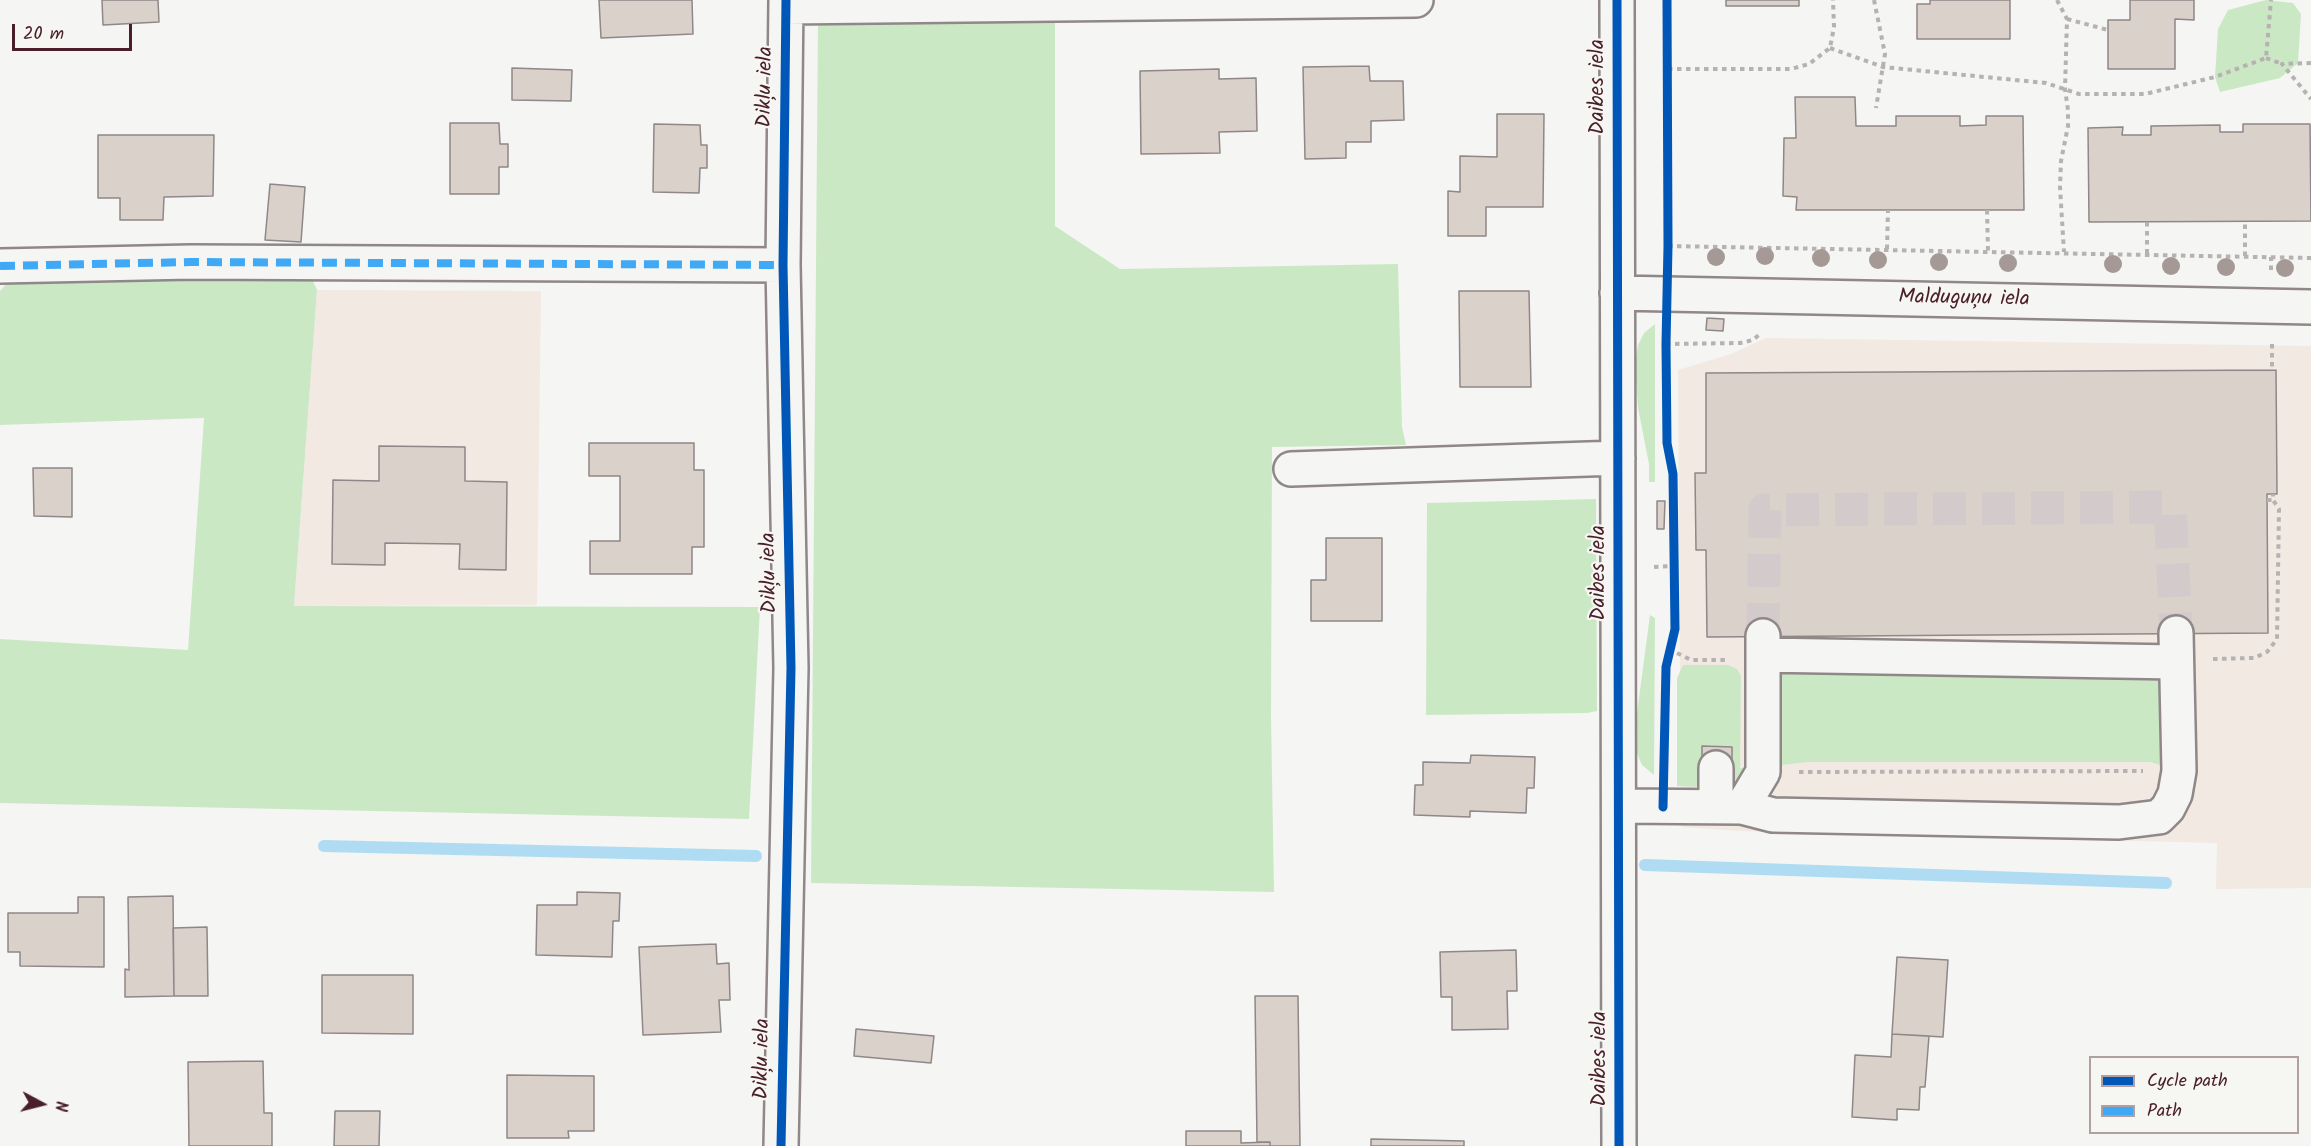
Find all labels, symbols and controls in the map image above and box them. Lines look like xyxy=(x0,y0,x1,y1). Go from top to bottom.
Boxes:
scale bar xyxy=(15,12,135,50)
text: 20 m xyxy=(23,20,64,49)
street label: Daibes iela xyxy=(1586,39,1612,135)
street label: Dikļu iela xyxy=(754,46,780,128)
street label: Malduguņu iela xyxy=(1898,286,2030,314)
street label: Daibes iela xyxy=(1587,525,1613,621)
street label: Dikļu iela xyxy=(758,532,784,614)
street label: Daibes iela xyxy=(1588,1011,1614,1107)
street label: Dikļu iela xyxy=(751,1018,777,1100)
legend xyxy=(2089,1056,2299,1134)
text: Cycle path xyxy=(2147,1067,2228,1096)
north arrow xyxy=(12,1074,72,1134)
text: Path xyxy=(2147,1097,2182,1126)
text: N xyxy=(47,1100,73,1113)

